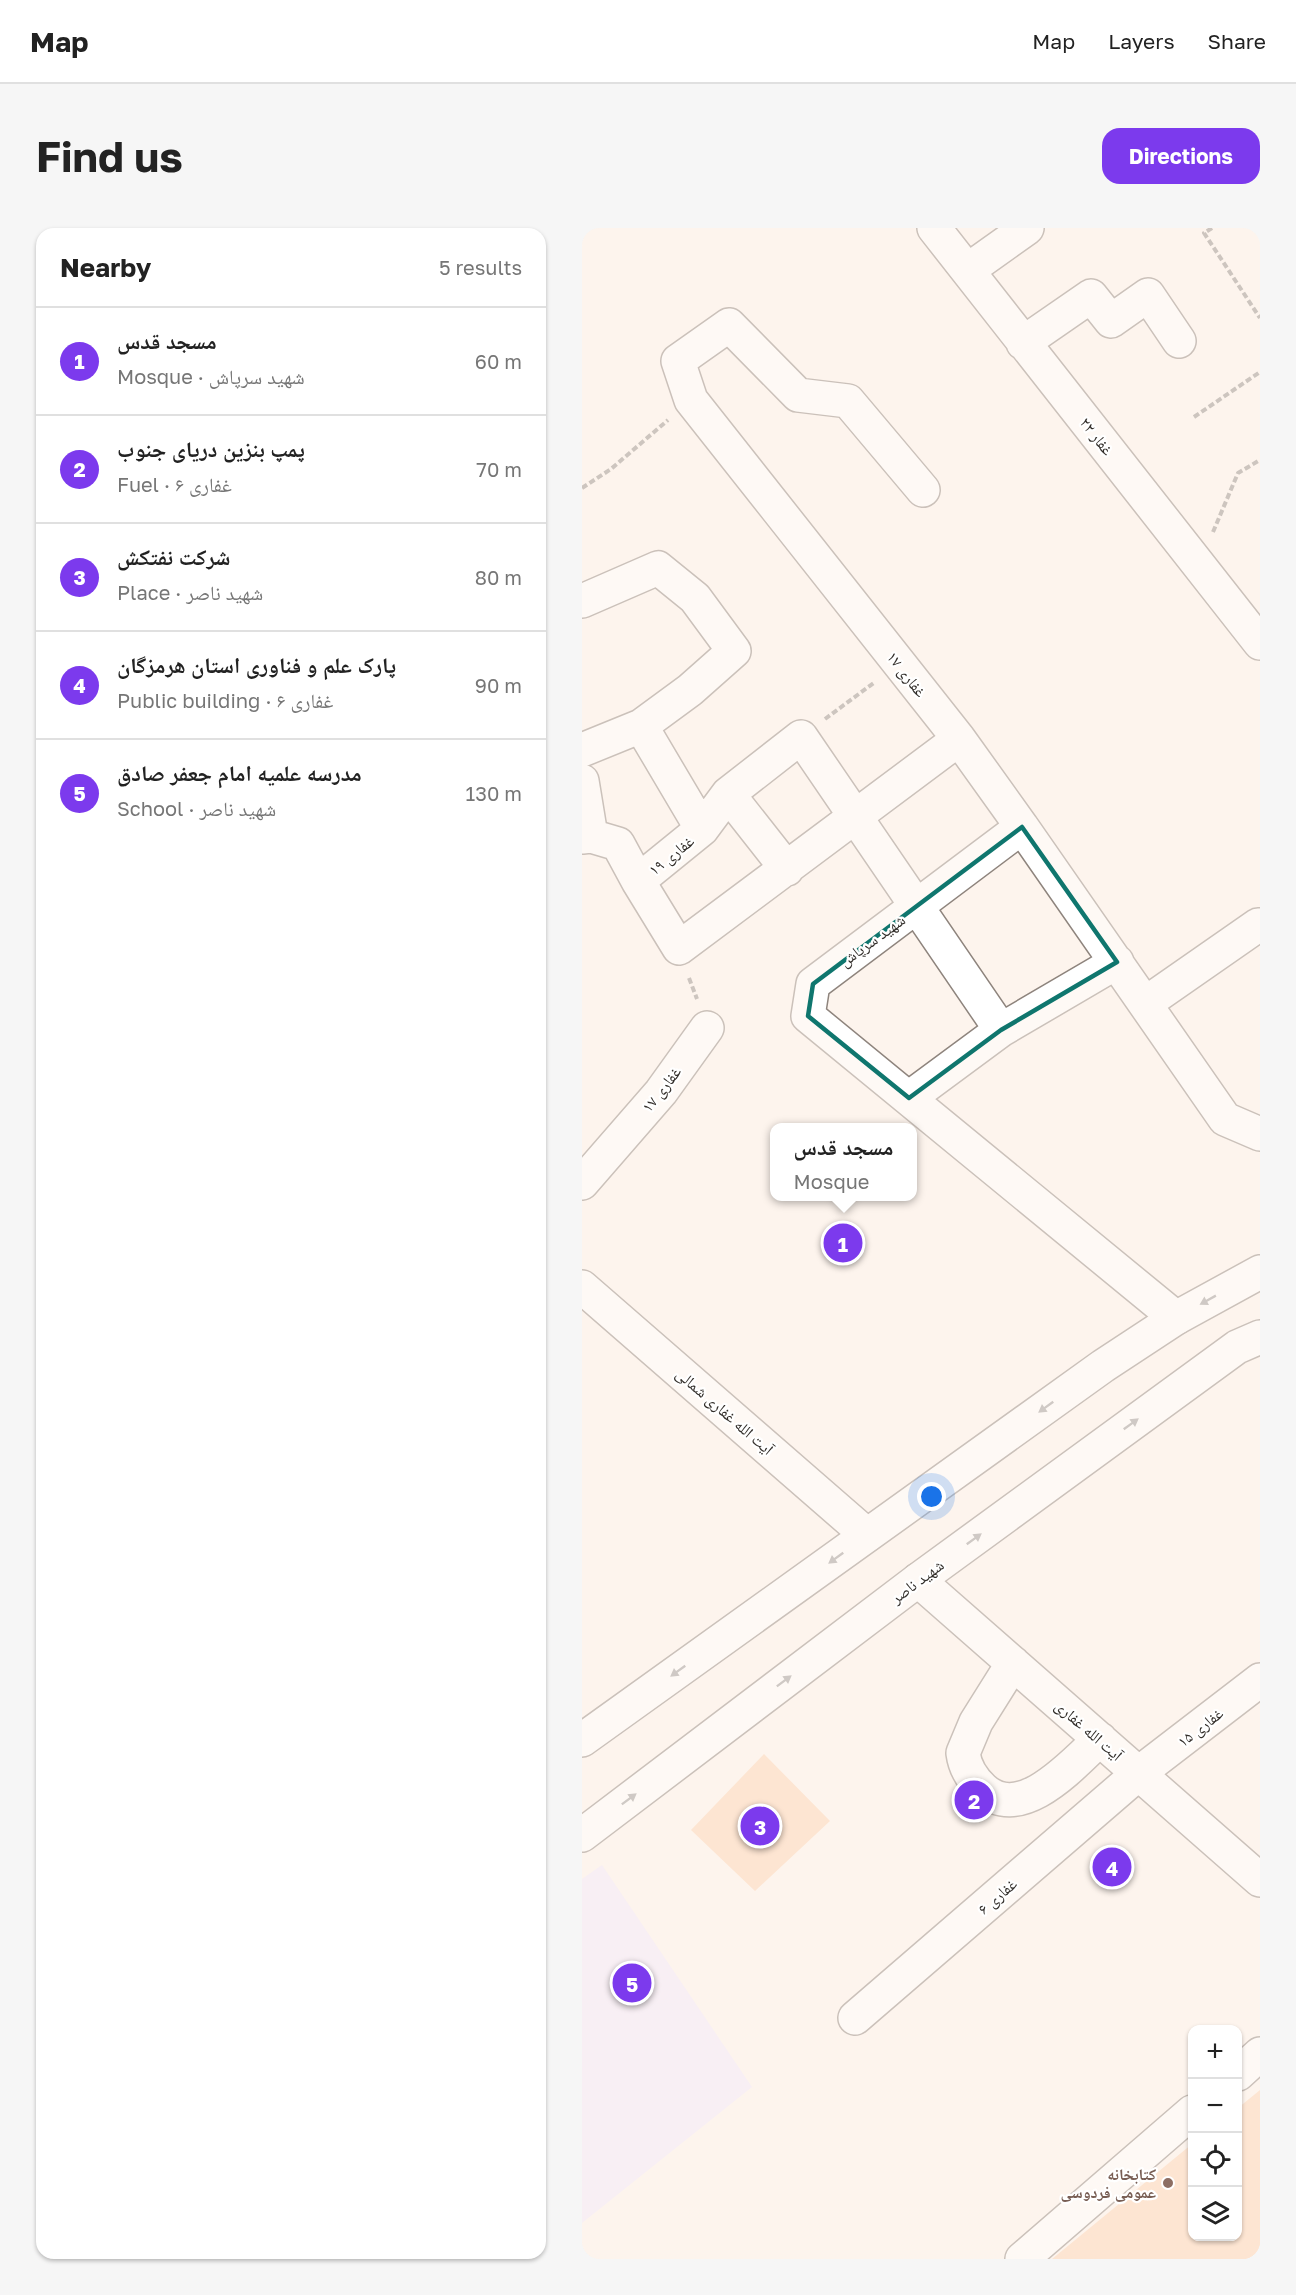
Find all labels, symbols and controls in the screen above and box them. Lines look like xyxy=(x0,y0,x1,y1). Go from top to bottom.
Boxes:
text: Map xyxy=(30,25,88,58)
text: Map xyxy=(1032,28,1075,54)
text: Layers xyxy=(1108,28,1175,54)
text: Share xyxy=(1208,28,1266,54)
button: Directions xyxy=(1102,128,1260,184)
text: Find us xyxy=(36,131,183,181)
text: Nearby xyxy=(60,252,151,283)
text: 5 results xyxy=(439,255,522,279)
text: مسجد قدس xyxy=(117,327,217,354)
text: 1 xyxy=(74,349,85,373)
text: 60 m xyxy=(475,349,522,373)
text: Mosque · شهید سرپاش xyxy=(117,364,305,388)
street label: غفار ۲۲ xyxy=(1076,413,1118,459)
text: پمپ بنزین دریای جنوب xyxy=(117,435,305,462)
text: 2 xyxy=(73,457,86,481)
text: 70 m xyxy=(476,457,522,481)
text: Fuel · غفاری ۶ xyxy=(117,472,232,496)
text: شرکت نفتکش xyxy=(117,543,230,570)
text: 3 xyxy=(73,565,86,589)
text: 80 m xyxy=(475,565,522,589)
text: Place · شهید ناصر xyxy=(117,580,263,604)
street label: غفاری ۱۷ xyxy=(882,647,931,702)
text: پارک علم و فناوری استان هرمزگان xyxy=(117,651,396,678)
text: 4 xyxy=(73,673,86,697)
text: 90 m xyxy=(475,673,522,697)
text: Public building · غفاری ۶ xyxy=(117,688,333,712)
text: مدرسه علمیه امام جعفر صادق xyxy=(117,759,362,786)
text: 5 xyxy=(73,781,86,805)
text: 130 m xyxy=(466,781,522,805)
text: School · شهید ناصر xyxy=(117,796,276,820)
street label: غفاری ۱۹ xyxy=(644,831,698,880)
street label: شهید سرپاش xyxy=(835,909,909,971)
street label: غفاری ۱۷ xyxy=(637,1062,686,1117)
popup xyxy=(770,1123,917,1201)
text: مسجد قدس xyxy=(794,1133,893,1160)
text: Mosque xyxy=(794,1169,869,1193)
pin: 1 xyxy=(824,1220,862,1266)
one-way arrow xyxy=(1200,1295,1217,1305)
street label: آیت الله غفاری شمالی xyxy=(671,1363,779,1460)
one-way arrow xyxy=(1038,1401,1054,1413)
one-way arrow xyxy=(1124,1419,1139,1431)
your location xyxy=(917,1482,946,1511)
one-way arrow xyxy=(965,1533,981,1545)
one-way arrow xyxy=(829,1552,845,1564)
street label: شهید ناصر xyxy=(886,1555,948,1608)
one-way arrow xyxy=(670,1665,686,1677)
one-way arrow xyxy=(776,1675,792,1688)
street label: آیت الله غفاری xyxy=(1050,1695,1128,1766)
street label: غفاری ۱۵ xyxy=(1173,1703,1228,1752)
pin: 2 xyxy=(954,1778,994,1822)
one-way arrow xyxy=(621,1794,636,1806)
pin: 3 xyxy=(740,1804,780,1848)
pin: 4 xyxy=(1092,1844,1132,1890)
street label: غفاری ۶ xyxy=(973,1874,1021,1919)
pin: 5 xyxy=(613,1960,652,2006)
map controls xyxy=(1188,2025,1242,2241)
button: + xyxy=(1188,2025,1242,2079)
button: − xyxy=(1188,2079,1242,2133)
button: locate xyxy=(1188,2133,1242,2187)
place label: کتابخانه عمومی فردوسی xyxy=(1060,2164,1156,2202)
marker: کتابخانه عمومی فردوسی xyxy=(1161,2176,1175,2190)
button: layers xyxy=(1188,2187,1242,2241)

